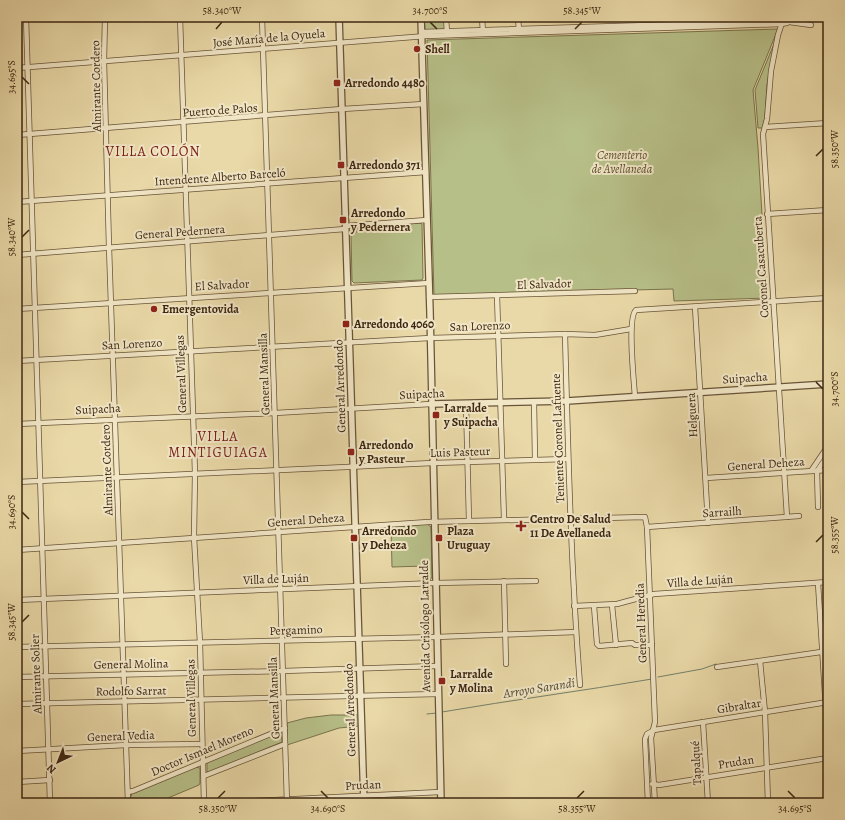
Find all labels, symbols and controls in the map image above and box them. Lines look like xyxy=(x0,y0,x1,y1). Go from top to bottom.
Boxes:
text: 58.340°W xyxy=(203,4,242,17)
text: 34.700°S xyxy=(413,4,447,17)
text: 58.345°W xyxy=(563,4,601,17)
street label: José María de la Oyuela xyxy=(212,25,326,51)
street label: Almirante Cordero xyxy=(87,40,105,133)
place label: Shell xyxy=(425,41,451,57)
marker: Shell xyxy=(412,44,422,54)
text: 34.695°S xyxy=(5,60,18,94)
place label: Arredondo 4480 xyxy=(344,75,425,91)
marker: Arredondo 4480 xyxy=(332,78,342,88)
street label: Puerto de Palos xyxy=(182,99,258,121)
text: 58.350°W xyxy=(828,129,841,168)
district label: VILLA COLÓN xyxy=(105,142,200,161)
park label: Cementerio de Avellaneda xyxy=(592,147,653,177)
place label: Arredondo 371 xyxy=(348,157,421,173)
marker: Arredondo 371 xyxy=(336,160,346,170)
street label: Intendente Alberto Barceló xyxy=(154,164,286,190)
place label: Arredondo y Pedernera xyxy=(350,205,411,235)
marker: Arredondo y Pedernera xyxy=(338,215,348,225)
street label: Coronel Casacuberta xyxy=(749,215,773,318)
text: 58.340°W xyxy=(5,217,18,256)
street label: General Pedernera xyxy=(134,221,226,243)
street label: El Salvador xyxy=(516,275,572,293)
street label: El Salvador xyxy=(194,276,250,294)
place label: Emergentovida xyxy=(162,301,239,317)
marker: Emergentovida xyxy=(149,304,159,314)
place label: Arredondo 4060 xyxy=(353,316,434,332)
street label: San Lorenzo xyxy=(449,317,511,335)
marker: Arredondo 4060 xyxy=(341,319,351,329)
street label: General Mansilla xyxy=(255,332,273,415)
street label: San Lorenzo xyxy=(101,334,163,354)
street label: General Villegas xyxy=(172,335,190,413)
street label: General Arredondo xyxy=(330,339,350,433)
street label: Suipacha xyxy=(722,368,769,388)
text: 34.700°S xyxy=(828,372,841,406)
street label: Teniente Coronel Lafuente xyxy=(548,373,568,503)
street label: Suipacha xyxy=(399,385,445,403)
street label: Helguera xyxy=(683,392,701,438)
street label: Suipacha xyxy=(75,400,121,418)
place label: Larralde y Suipacha xyxy=(443,400,498,430)
marker: Larralde y Suipacha xyxy=(431,410,441,420)
street label: Almirante Cordero xyxy=(97,424,117,517)
district label: VILLA MINTIGUIAGA xyxy=(168,427,268,462)
place label: Arredondo y Pasteur xyxy=(358,437,414,467)
street label: Luis Pasteur xyxy=(430,443,491,461)
marker: Arredondo y Pasteur xyxy=(346,447,356,457)
street label: General Deheza xyxy=(727,453,805,475)
text: 34.690°S xyxy=(5,495,18,529)
street label: Sarrailh xyxy=(702,503,743,521)
street label: General Deheza xyxy=(267,509,345,531)
place label: Centro De Salud 11 De Avellaneda xyxy=(530,511,612,541)
text: 58.355°W xyxy=(828,516,841,554)
marker: Centro De Salud 11 De Avellaneda xyxy=(515,520,527,532)
place label: Arredondo y Deheza xyxy=(361,523,417,553)
place label: Plaza Uruguay xyxy=(447,523,490,553)
marker: Arredondo y Deheza xyxy=(349,533,359,543)
marker: Plaza Uruguay xyxy=(434,533,444,543)
street label: Avenida Crisólogo Larralde xyxy=(416,560,434,693)
street label: Villa de Luján xyxy=(242,570,310,588)
street label: Villa de Luján xyxy=(666,571,734,591)
street label: General Heredia xyxy=(632,582,650,663)
text: 58.345°W xyxy=(5,603,18,641)
street label: Pergamino xyxy=(269,621,323,639)
street label: Almirante Solier xyxy=(27,633,45,715)
street label: General Molina xyxy=(93,655,169,673)
street label: General Mansilla xyxy=(265,656,283,739)
street label: General Villegas xyxy=(182,659,200,737)
street label: General Arredondo xyxy=(340,663,360,757)
place label: Larralde y Molina xyxy=(449,666,493,696)
water label: Arroyo Sarandí xyxy=(501,674,577,702)
marker: Larralde y Molina xyxy=(437,676,447,686)
street label: Rodolfo Sarrat xyxy=(95,682,167,700)
street label: Gibraltar xyxy=(716,695,763,717)
street label: Doctor Ismael Moreno xyxy=(148,722,256,780)
street label: General Vedia xyxy=(87,727,156,745)
street label: Tapalqué xyxy=(687,740,705,786)
north arrow xyxy=(38,742,78,782)
street label: Prudan xyxy=(717,751,756,773)
text: N xyxy=(43,761,60,777)
street label: Prudan xyxy=(345,776,382,794)
text: 58.350°W xyxy=(199,802,238,815)
text: 34.690°S xyxy=(311,802,345,815)
text: 58.355°W xyxy=(558,802,596,815)
text: 34.695°S xyxy=(778,802,812,815)

